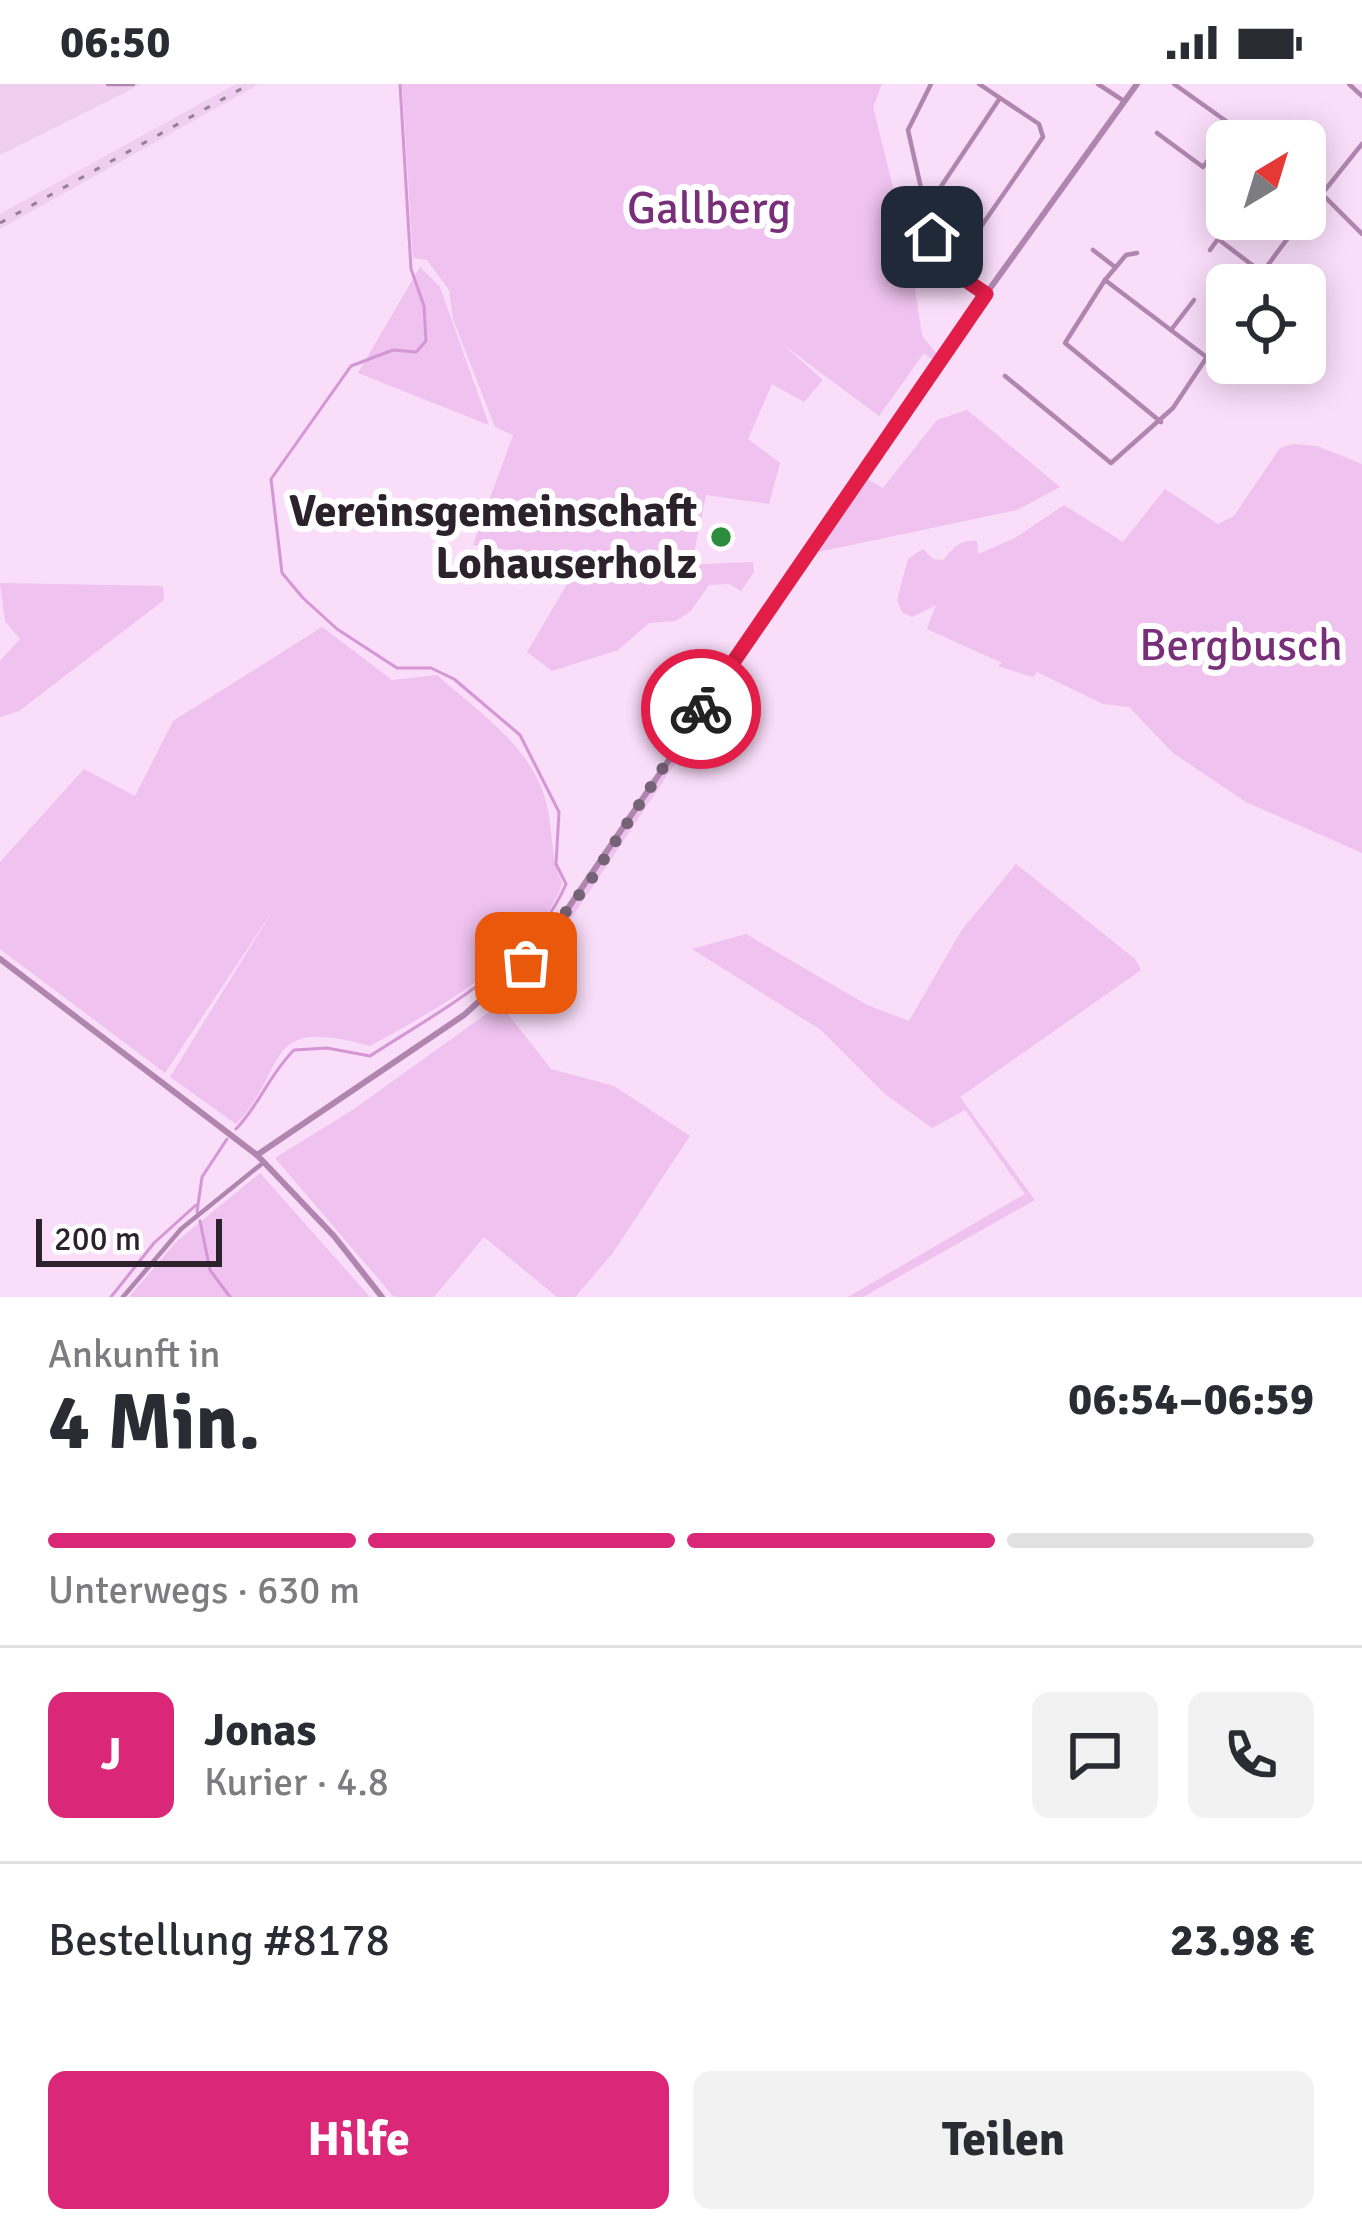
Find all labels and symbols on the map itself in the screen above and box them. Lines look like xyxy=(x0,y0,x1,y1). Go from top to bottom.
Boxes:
north arrow xyxy=(1206,120,1326,240)
park label: Gallberg xyxy=(627,181,791,236)
pin xyxy=(881,186,983,288)
place label: Vereinsgemeinschaft Lohauserholz xyxy=(289,484,697,591)
marker: Vereinsgemeinschaft Lohauserholz xyxy=(708,524,734,550)
park label: Bergbusch xyxy=(1139,618,1343,673)
courier xyxy=(641,649,761,769)
pin xyxy=(475,912,577,1014)
scale bar xyxy=(36,1213,222,1266)

